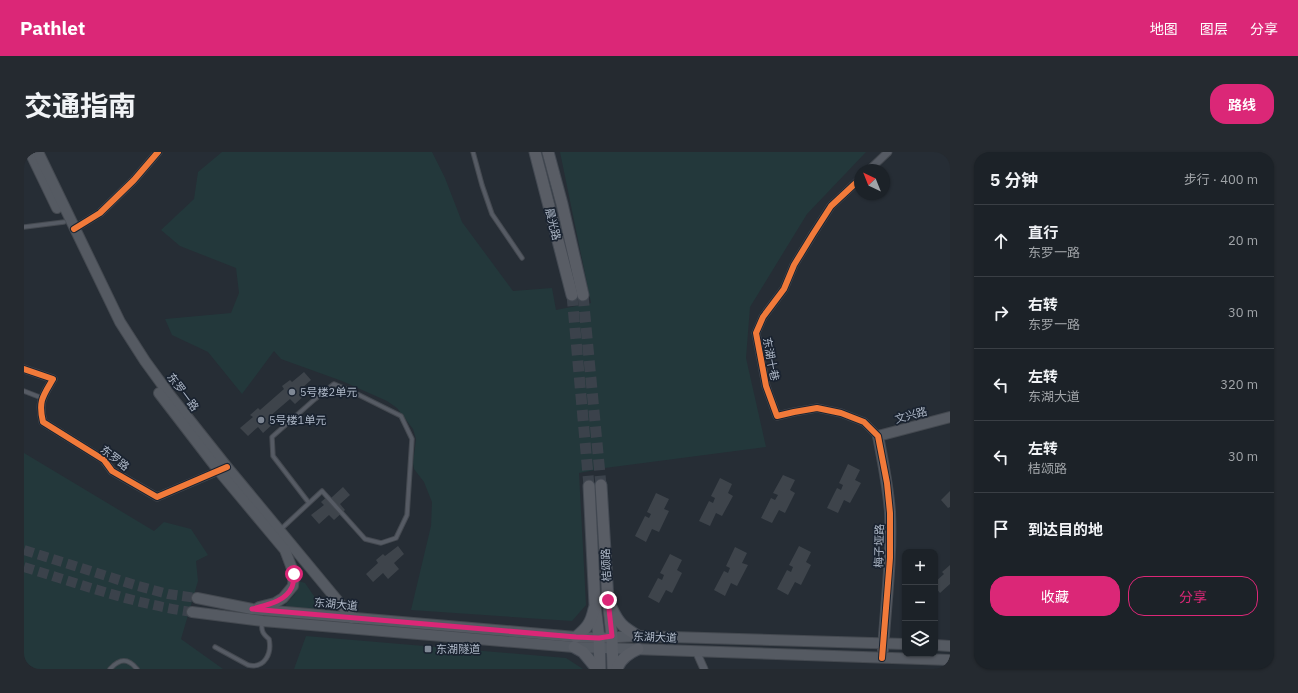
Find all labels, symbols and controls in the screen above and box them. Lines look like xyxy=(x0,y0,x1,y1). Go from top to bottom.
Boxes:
text: Pathlet xyxy=(20,16,85,40)
text: 地图 xyxy=(1150,20,1178,38)
text: 图层 xyxy=(1200,20,1228,38)
text: 分享 xyxy=(1250,20,1278,38)
button: 路线 xyxy=(1210,84,1274,124)
text: 交通指南 xyxy=(24,87,136,124)
north arrow xyxy=(854,164,890,200)
text: 5 分钟 xyxy=(990,169,1038,191)
text: 步行 · 400 m xyxy=(1184,171,1258,188)
street label: 晨光路 xyxy=(542,206,564,242)
text: 直行 xyxy=(1028,223,1058,242)
icon: ahead xyxy=(990,230,1012,252)
text: 20 m xyxy=(1228,232,1258,249)
text: 东罗一路 xyxy=(1028,244,1080,261)
text: 右转 xyxy=(1028,295,1058,314)
icon: right xyxy=(990,302,1012,324)
text: 30 m xyxy=(1228,304,1258,321)
text: 东罗一路 xyxy=(1028,316,1080,333)
street label: 东湖十巷 xyxy=(760,336,782,382)
text: 左转 xyxy=(1028,367,1058,386)
street label: 东罗一路 xyxy=(164,370,202,414)
icon: left xyxy=(990,374,1012,396)
text: 320 m xyxy=(1220,376,1258,393)
place label: 5号楼2单元 xyxy=(300,385,357,399)
marker: 5号楼2单元 xyxy=(287,387,297,397)
text: 东湖大道 xyxy=(1028,388,1080,405)
street label: 文兴路 xyxy=(893,404,929,426)
place label: 5号楼1单元 xyxy=(269,413,326,427)
marker: 5号楼1单元 xyxy=(256,415,266,425)
text: 左转 xyxy=(1028,439,1058,458)
street label: 东罗路 xyxy=(98,442,132,474)
icon: left xyxy=(990,446,1012,468)
text: 30 m xyxy=(1228,448,1258,465)
text: 桔颂路 xyxy=(1028,460,1067,477)
icon: arrive xyxy=(990,518,1012,540)
text: 到达目的地 xyxy=(1028,520,1103,539)
street label: 梅子垭路 xyxy=(872,524,886,568)
street label: 桔颂路 xyxy=(598,548,614,582)
map controls xyxy=(902,549,938,657)
button: + xyxy=(902,549,938,585)
route start xyxy=(285,565,303,583)
button: 收藏 xyxy=(990,576,1120,616)
button: 分享 xyxy=(1128,576,1258,616)
button: − xyxy=(902,585,938,621)
route end xyxy=(599,591,617,609)
street label: 东湖大道 xyxy=(313,595,359,613)
button: layers xyxy=(902,621,938,657)
street label: 东湖大道 xyxy=(633,629,677,645)
place label: 东湖隧道 xyxy=(436,642,480,656)
marker: 东湖隧道 xyxy=(423,644,433,654)

